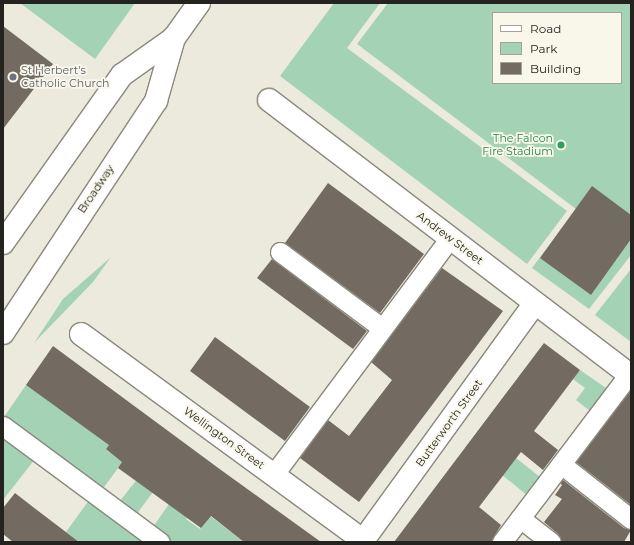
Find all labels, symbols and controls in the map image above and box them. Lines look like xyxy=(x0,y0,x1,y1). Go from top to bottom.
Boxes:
legend xyxy=(492,12,622,84)
text: Road xyxy=(530,21,561,36)
text: Park xyxy=(530,41,557,56)
text: Building xyxy=(530,61,581,76)
place label: St Herbert's Catholic Church xyxy=(21,64,109,90)
marker: St Herbert's Catholic Church xyxy=(8,72,18,82)
place label: The Falcon Fire Stadium xyxy=(482,132,553,158)
marker: The Falcon Fire Stadium xyxy=(556,140,566,150)
street label: Broadway xyxy=(75,162,117,216)
street label: Andrew Street xyxy=(414,209,486,267)
street label: Butterworth Street xyxy=(413,377,485,469)
street label: Wellington Street xyxy=(181,404,267,472)

